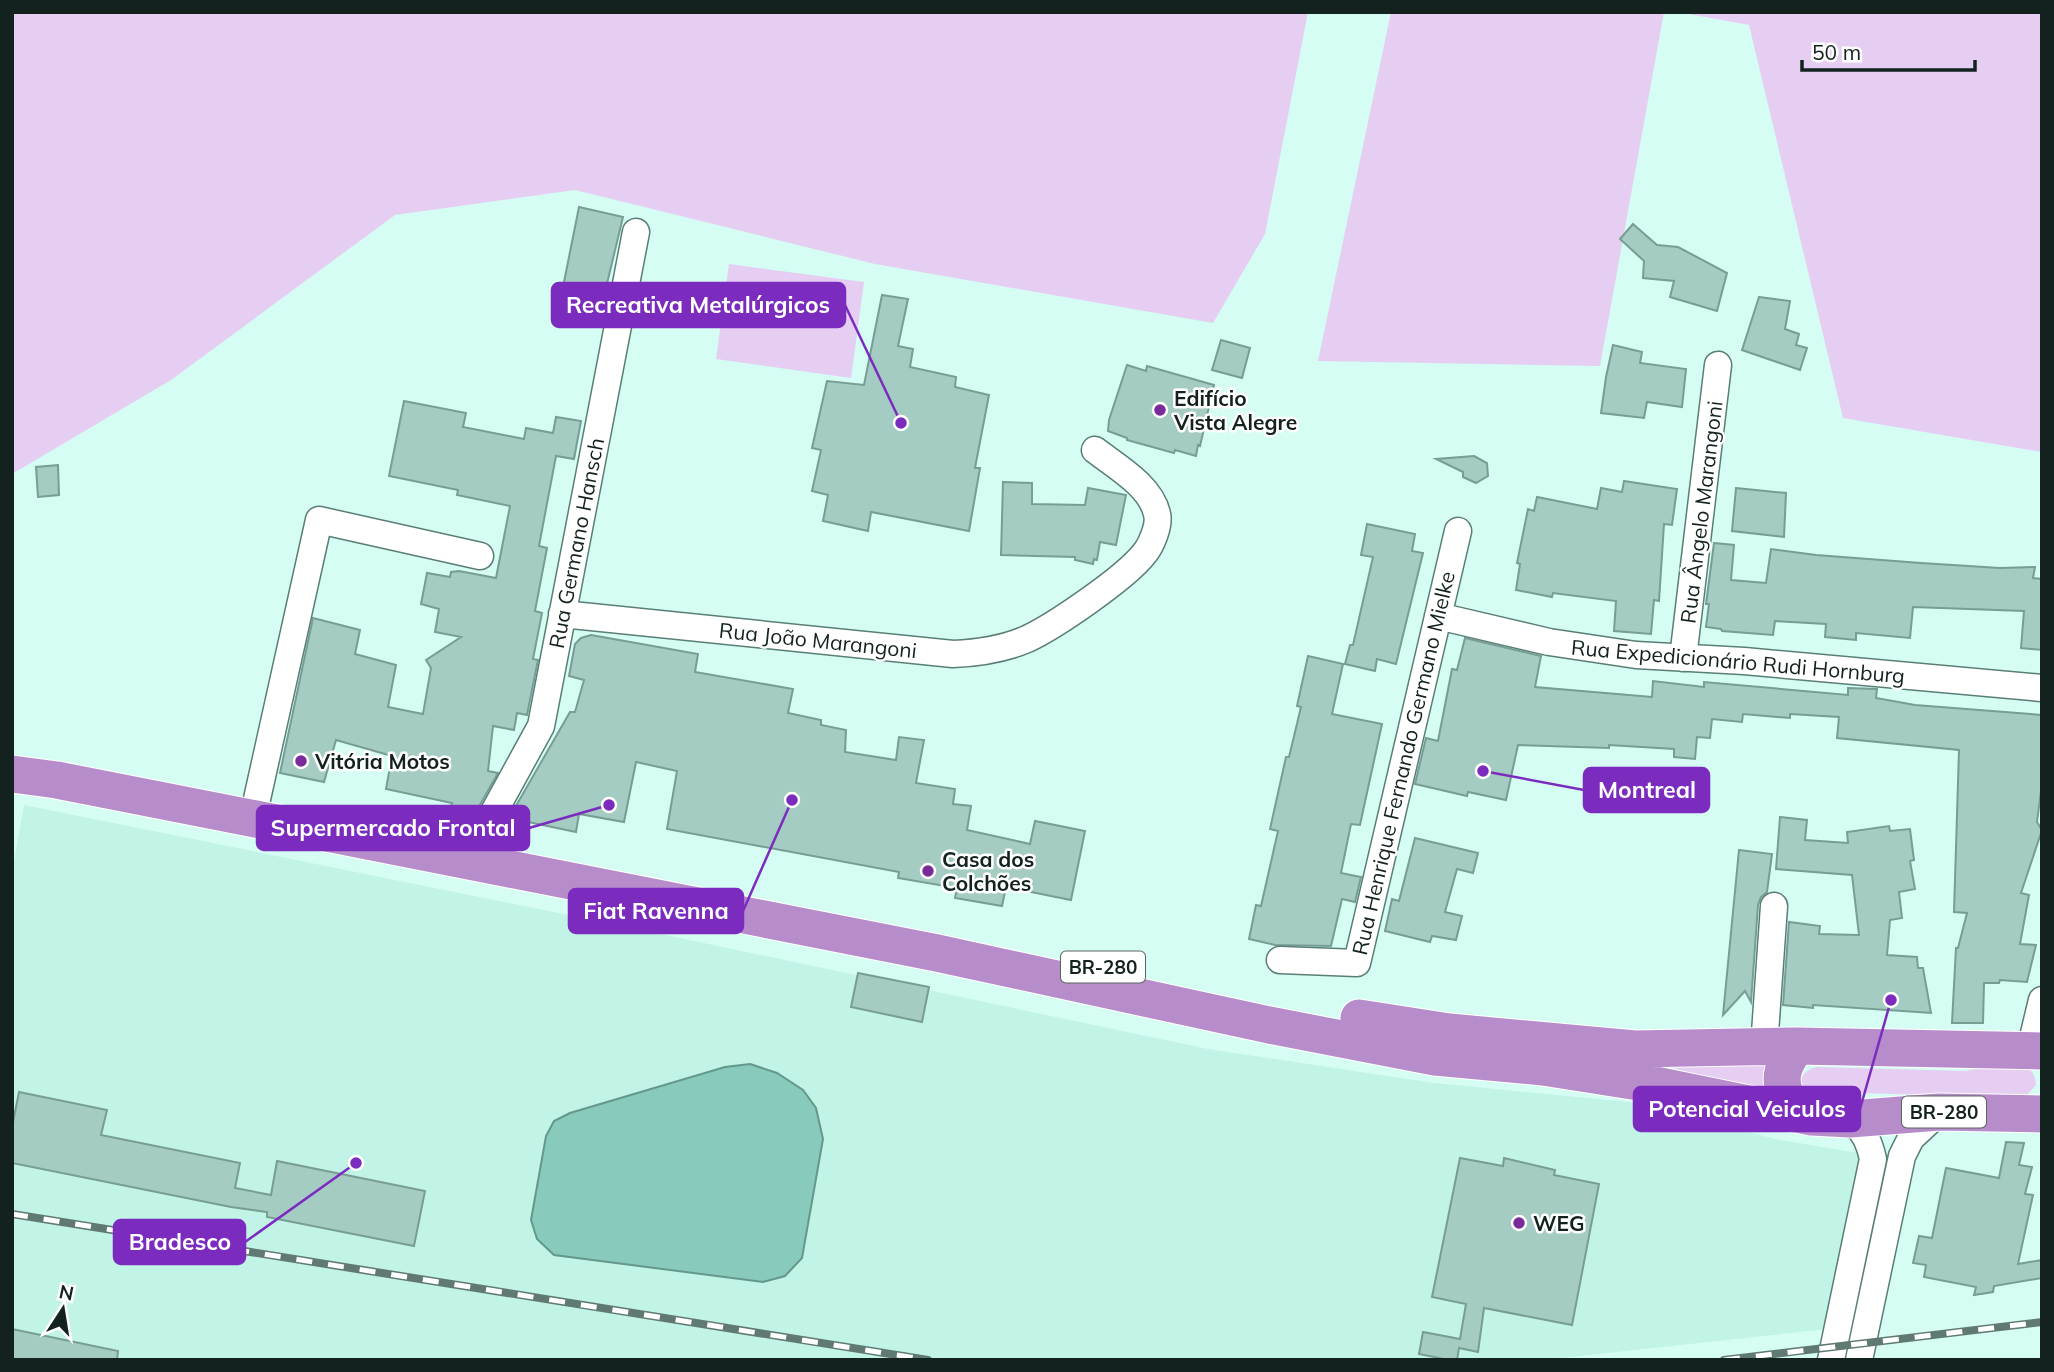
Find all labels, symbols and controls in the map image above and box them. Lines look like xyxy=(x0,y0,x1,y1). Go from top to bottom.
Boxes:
scale bar xyxy=(1802,28,1975,72)
text: 50 m xyxy=(1812,39,1861,65)
callout: Recreativa Metalúrgicos xyxy=(552,283,845,327)
text: Recreativa Metalúrgicos xyxy=(566,290,830,319)
place label: Edifício Vista Alegre xyxy=(1173,385,1297,435)
street label: Rua Ângelo Marangoni xyxy=(1674,399,1728,625)
marker: Edifício Vista Alegre xyxy=(1152,402,1168,418)
street label: Rua Germano Hansch xyxy=(543,435,609,651)
street label: Rua Henrique Fernando Germano Mielke xyxy=(1346,569,1460,957)
street label: Rua João Marangoni xyxy=(718,617,918,663)
street label: Rua Expedicionário Rudi Hornburg xyxy=(1570,633,1906,689)
place label: Vitória Motos xyxy=(314,748,450,774)
marker: Vitória Motos xyxy=(293,753,309,769)
callout: Montreal xyxy=(1584,768,1709,812)
text: Montreal xyxy=(1598,775,1696,804)
callout: Supermercado Frontal xyxy=(257,806,529,850)
text: Supermercado Frontal xyxy=(271,813,515,842)
place label: Casa dos Colchões xyxy=(942,846,1034,896)
marker: Casa dos Colchões xyxy=(920,863,936,879)
callout: Fiat Ravenna xyxy=(569,889,743,933)
text: Fiat Ravenna xyxy=(583,896,729,925)
road number: BR-280 xyxy=(1061,951,1145,982)
callout: Potencial Veiculos xyxy=(1634,1087,1860,1131)
text: Potencial Veiculos xyxy=(1648,1094,1846,1123)
road number: BR-280 xyxy=(1902,1096,1986,1128)
place label: WEG xyxy=(1533,1210,1585,1236)
marker: WEG xyxy=(1511,1215,1527,1231)
callout: Bradesco xyxy=(114,1220,245,1264)
text: Bradesco xyxy=(129,1227,231,1256)
north arrow xyxy=(28,1274,98,1344)
text: N xyxy=(57,1279,76,1306)

